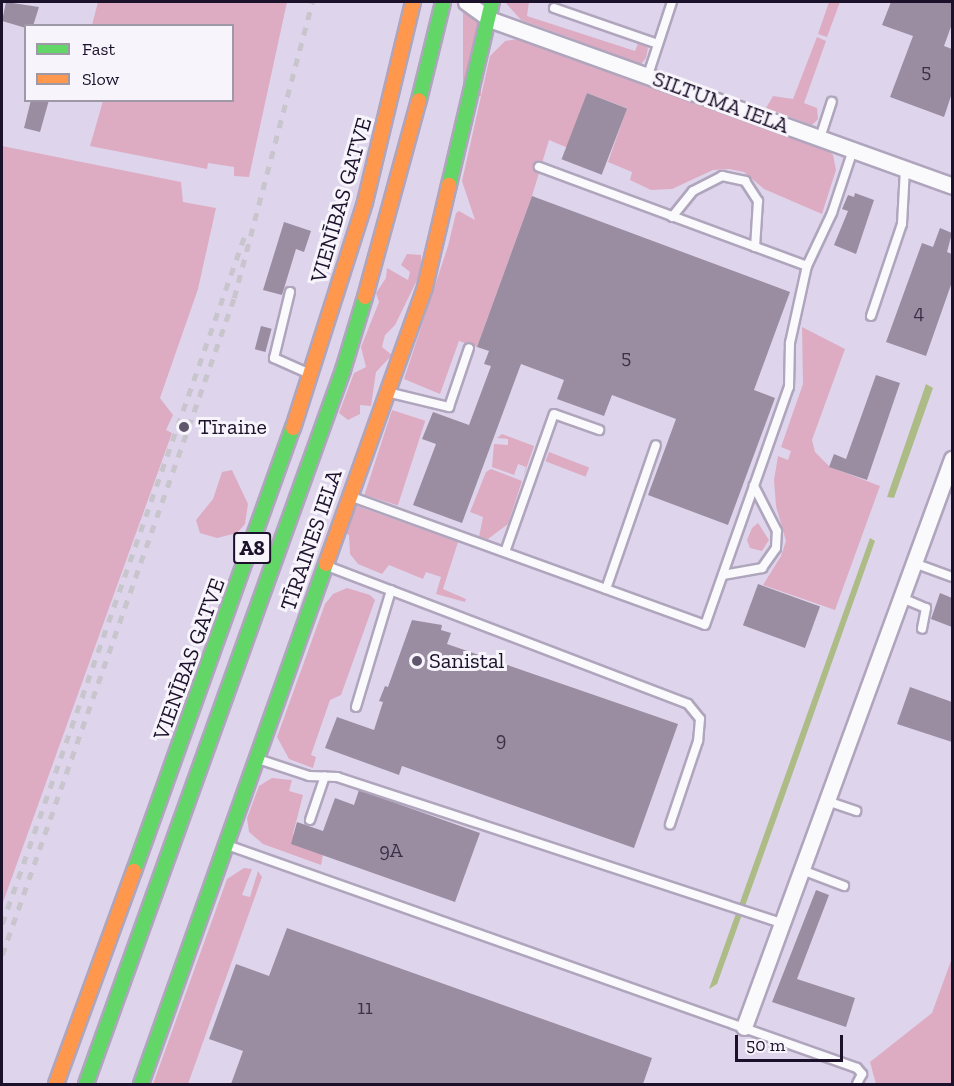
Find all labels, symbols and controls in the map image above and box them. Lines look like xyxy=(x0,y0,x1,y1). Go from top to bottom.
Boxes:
legend xyxy=(24,24,234,102)
text: Fast xyxy=(82,38,115,60)
house number: 5 xyxy=(921,59,931,83)
street label: SILTUMA IELA xyxy=(649,65,793,139)
text: Slow xyxy=(82,68,119,90)
street label: VIENĪBAS GATVE xyxy=(305,115,377,285)
house number: 4 xyxy=(914,300,924,324)
house number: 5 xyxy=(621,345,631,369)
place label: Tīraine xyxy=(198,414,267,440)
marker: Tīraine xyxy=(175,418,193,436)
street label: TĪRAINES IELA xyxy=(274,466,348,614)
road number: A8 xyxy=(232,530,272,566)
street label: VIENĪBAS GATVE xyxy=(147,574,231,744)
place label: Sanistal xyxy=(429,648,504,674)
marker: Sanistal xyxy=(410,654,424,668)
house number: 9 xyxy=(496,727,506,751)
house number: 9A xyxy=(379,838,403,862)
house number: 11 xyxy=(357,995,373,1019)
scale bar xyxy=(738,1023,846,1061)
text: 50 m xyxy=(746,1034,785,1056)

